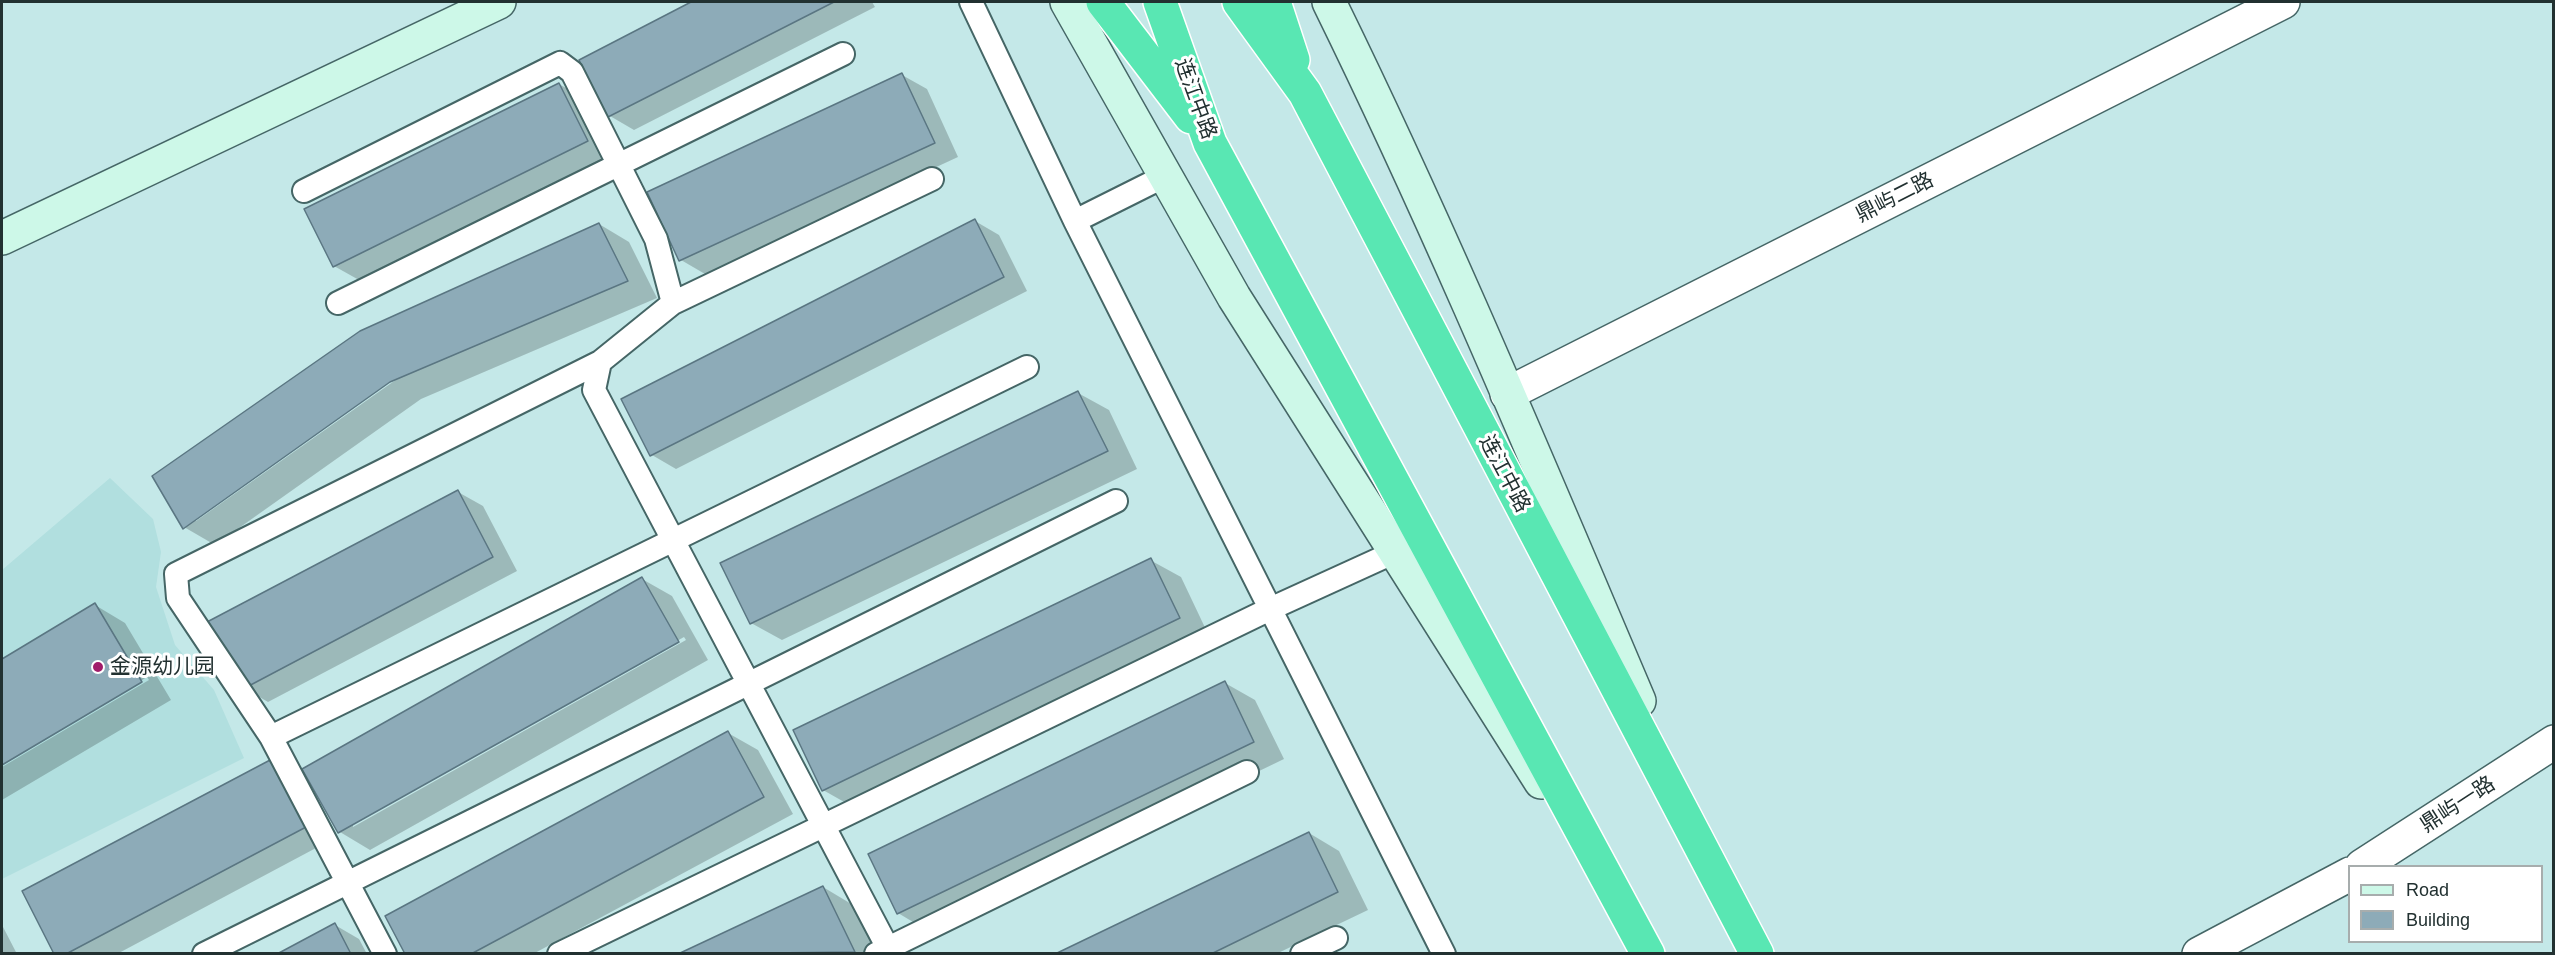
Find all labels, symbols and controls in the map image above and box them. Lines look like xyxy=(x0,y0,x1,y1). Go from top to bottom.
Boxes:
street label: 连江中路 xyxy=(1169,55,1221,143)
street label: 鼎屿二路 xyxy=(1852,168,1938,228)
street label: 连江中路 xyxy=(1473,431,1535,517)
place label: 金源幼儿园 xyxy=(110,654,215,680)
marker: 金源幼儿园 xyxy=(91,660,105,674)
street label: 鼎屿一路 xyxy=(2416,772,2500,838)
legend xyxy=(2348,865,2543,943)
text: Road xyxy=(2406,880,2449,900)
text: Building xyxy=(2406,910,2470,930)

